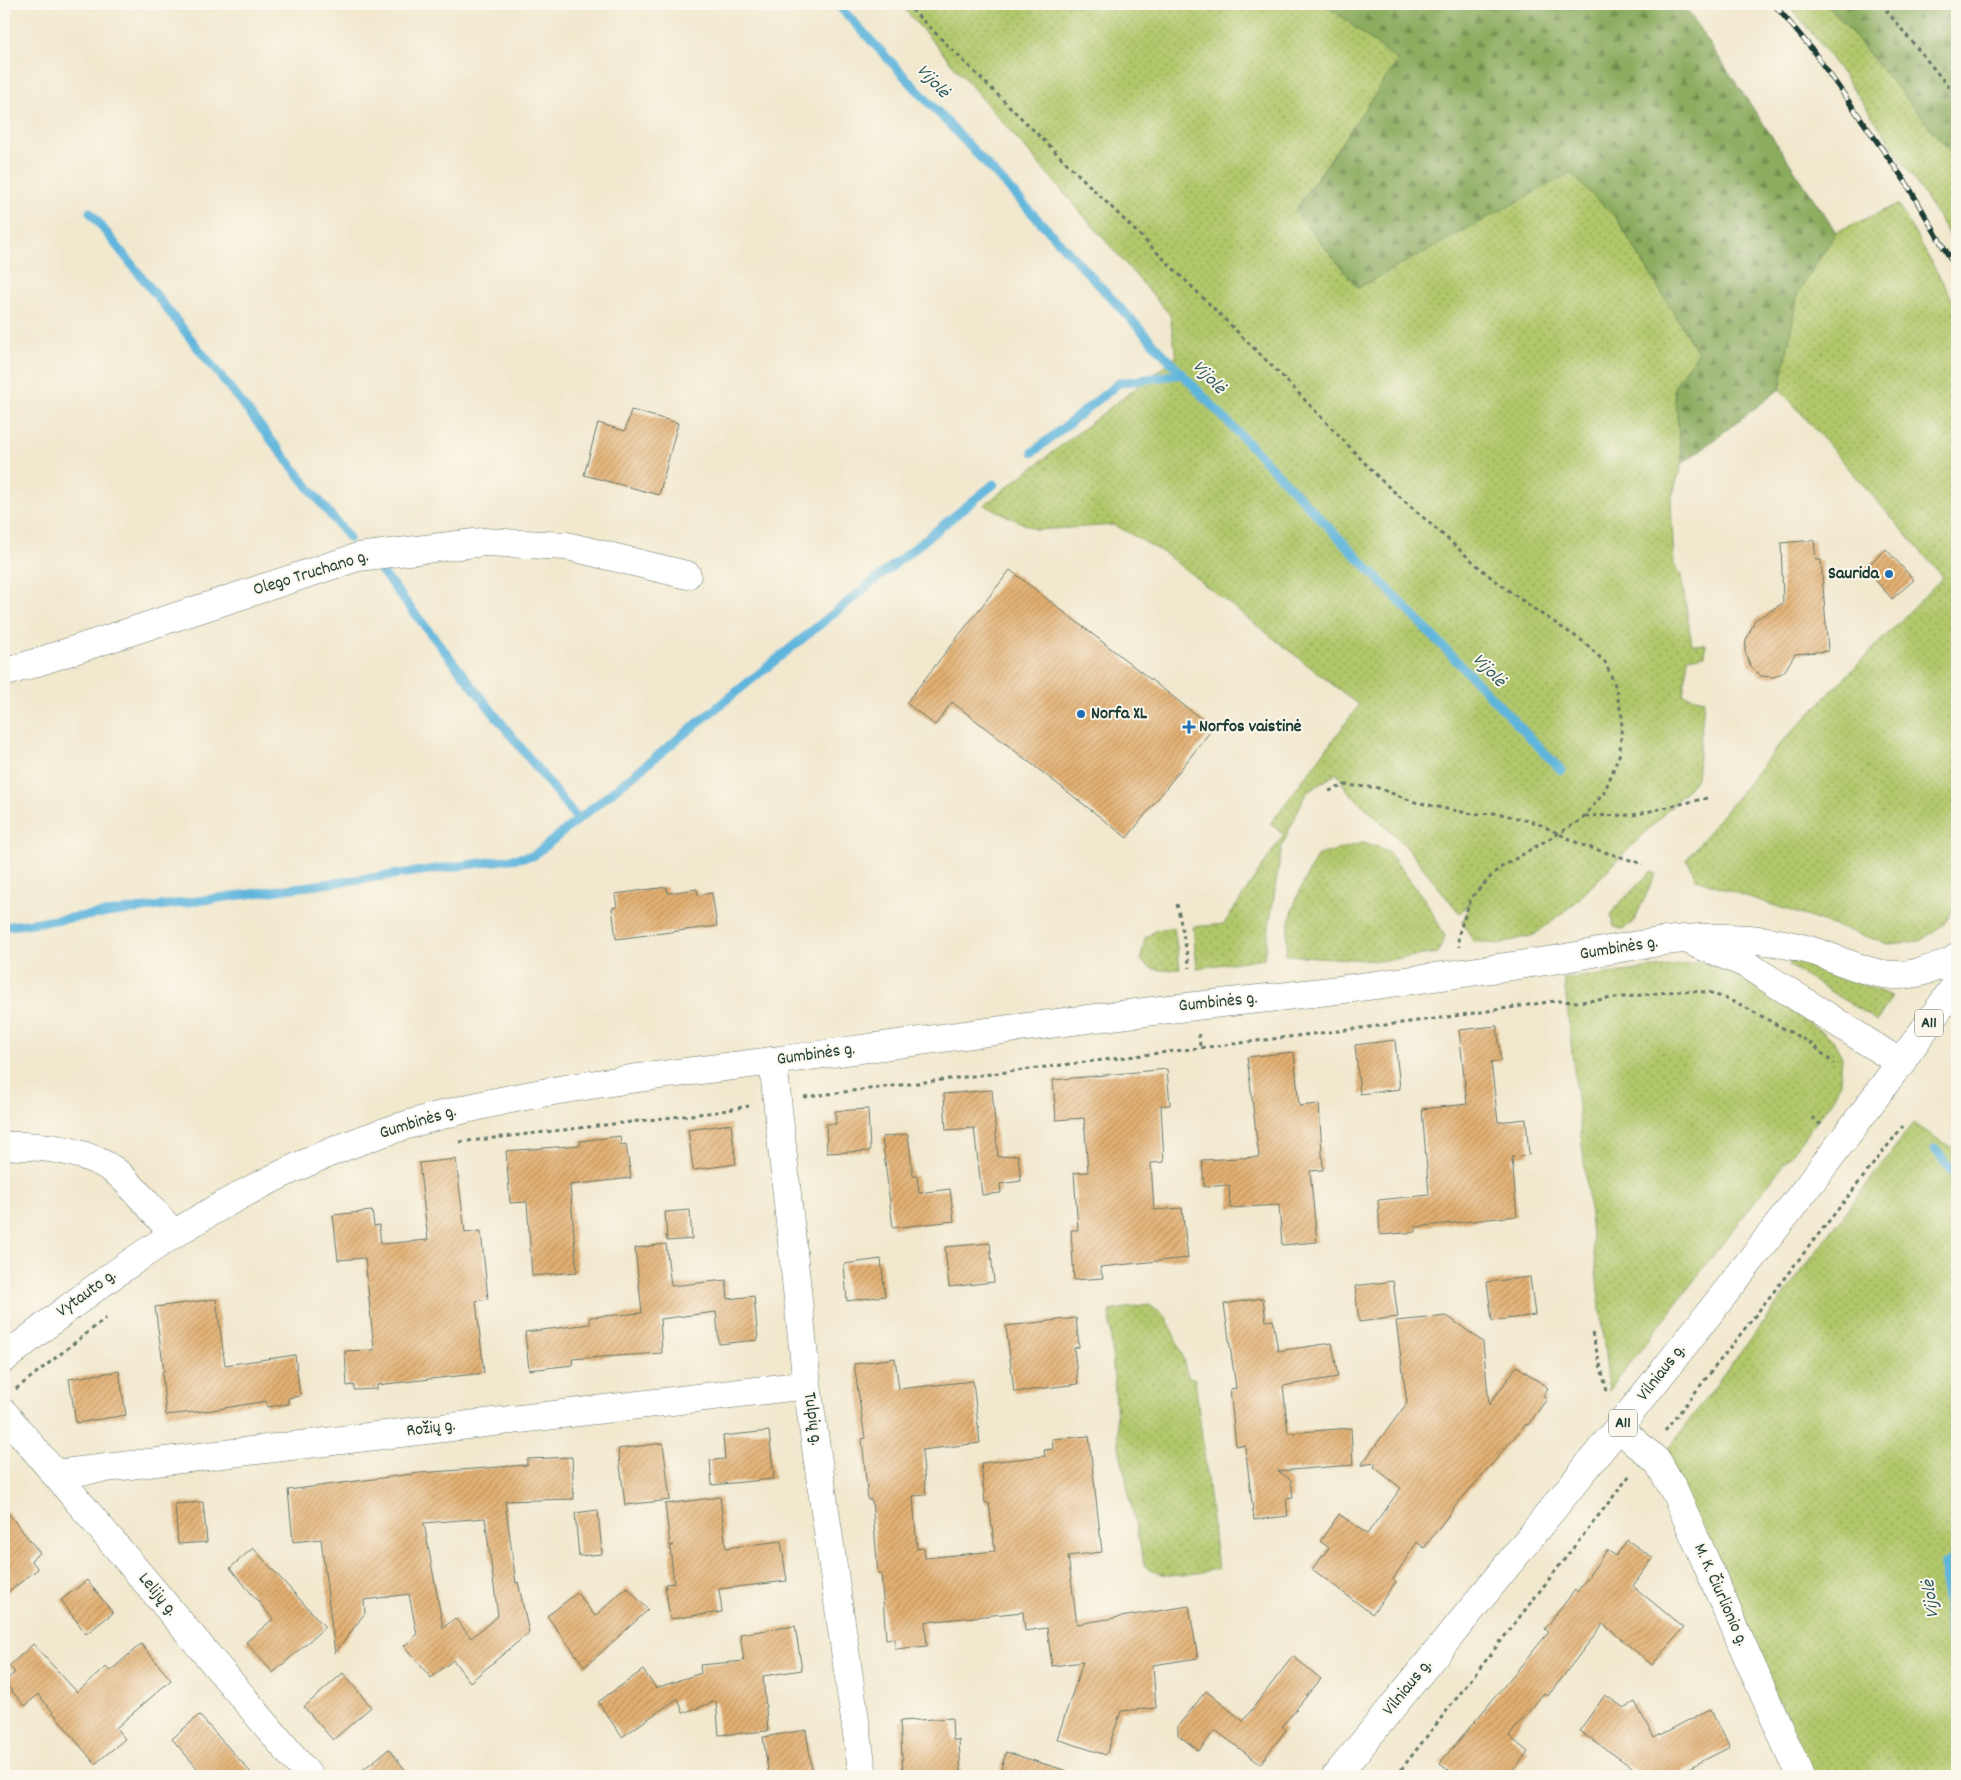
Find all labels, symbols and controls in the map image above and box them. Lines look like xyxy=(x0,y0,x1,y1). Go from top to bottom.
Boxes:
water label: Vijolė xyxy=(909,59,956,107)
water label: Vijolė xyxy=(1185,355,1232,403)
street label: Olego Truchano g. xyxy=(250,545,372,603)
place label: Saurida xyxy=(1828,562,1880,587)
marker: Saurida xyxy=(1883,568,1895,580)
water label: Vijolė xyxy=(1465,648,1512,696)
place label: Norfa XL xyxy=(1091,702,1148,727)
marker: Norfa XL xyxy=(1075,708,1087,720)
place label: Norfos vaistinė xyxy=(1199,715,1302,740)
marker: Norfos vaistinė xyxy=(1183,721,1195,733)
street label: Gumbinės g. xyxy=(1578,930,1660,968)
street label: Gumbinės g. xyxy=(1177,986,1259,1020)
road number: A11 xyxy=(1915,1010,1943,1036)
street label: Gumbinės g. xyxy=(775,1037,857,1073)
street label: Gumbinės g. xyxy=(377,1100,459,1146)
street label: Vytauto g. xyxy=(52,1264,122,1324)
street label: Vilniaus g. xyxy=(1632,1339,1692,1407)
street label: Tulpių g. xyxy=(796,1391,828,1447)
road number: A11 xyxy=(1609,1410,1637,1436)
street label: Rožių g. xyxy=(405,1414,457,1444)
street label: M. K. Čiurlionio g. xyxy=(1686,1540,1754,1650)
street label: Lelijų g. xyxy=(131,1568,183,1622)
water label: Vijolė xyxy=(1916,1576,1948,1620)
street label: Vilniaus g. xyxy=(1377,1654,1439,1722)

